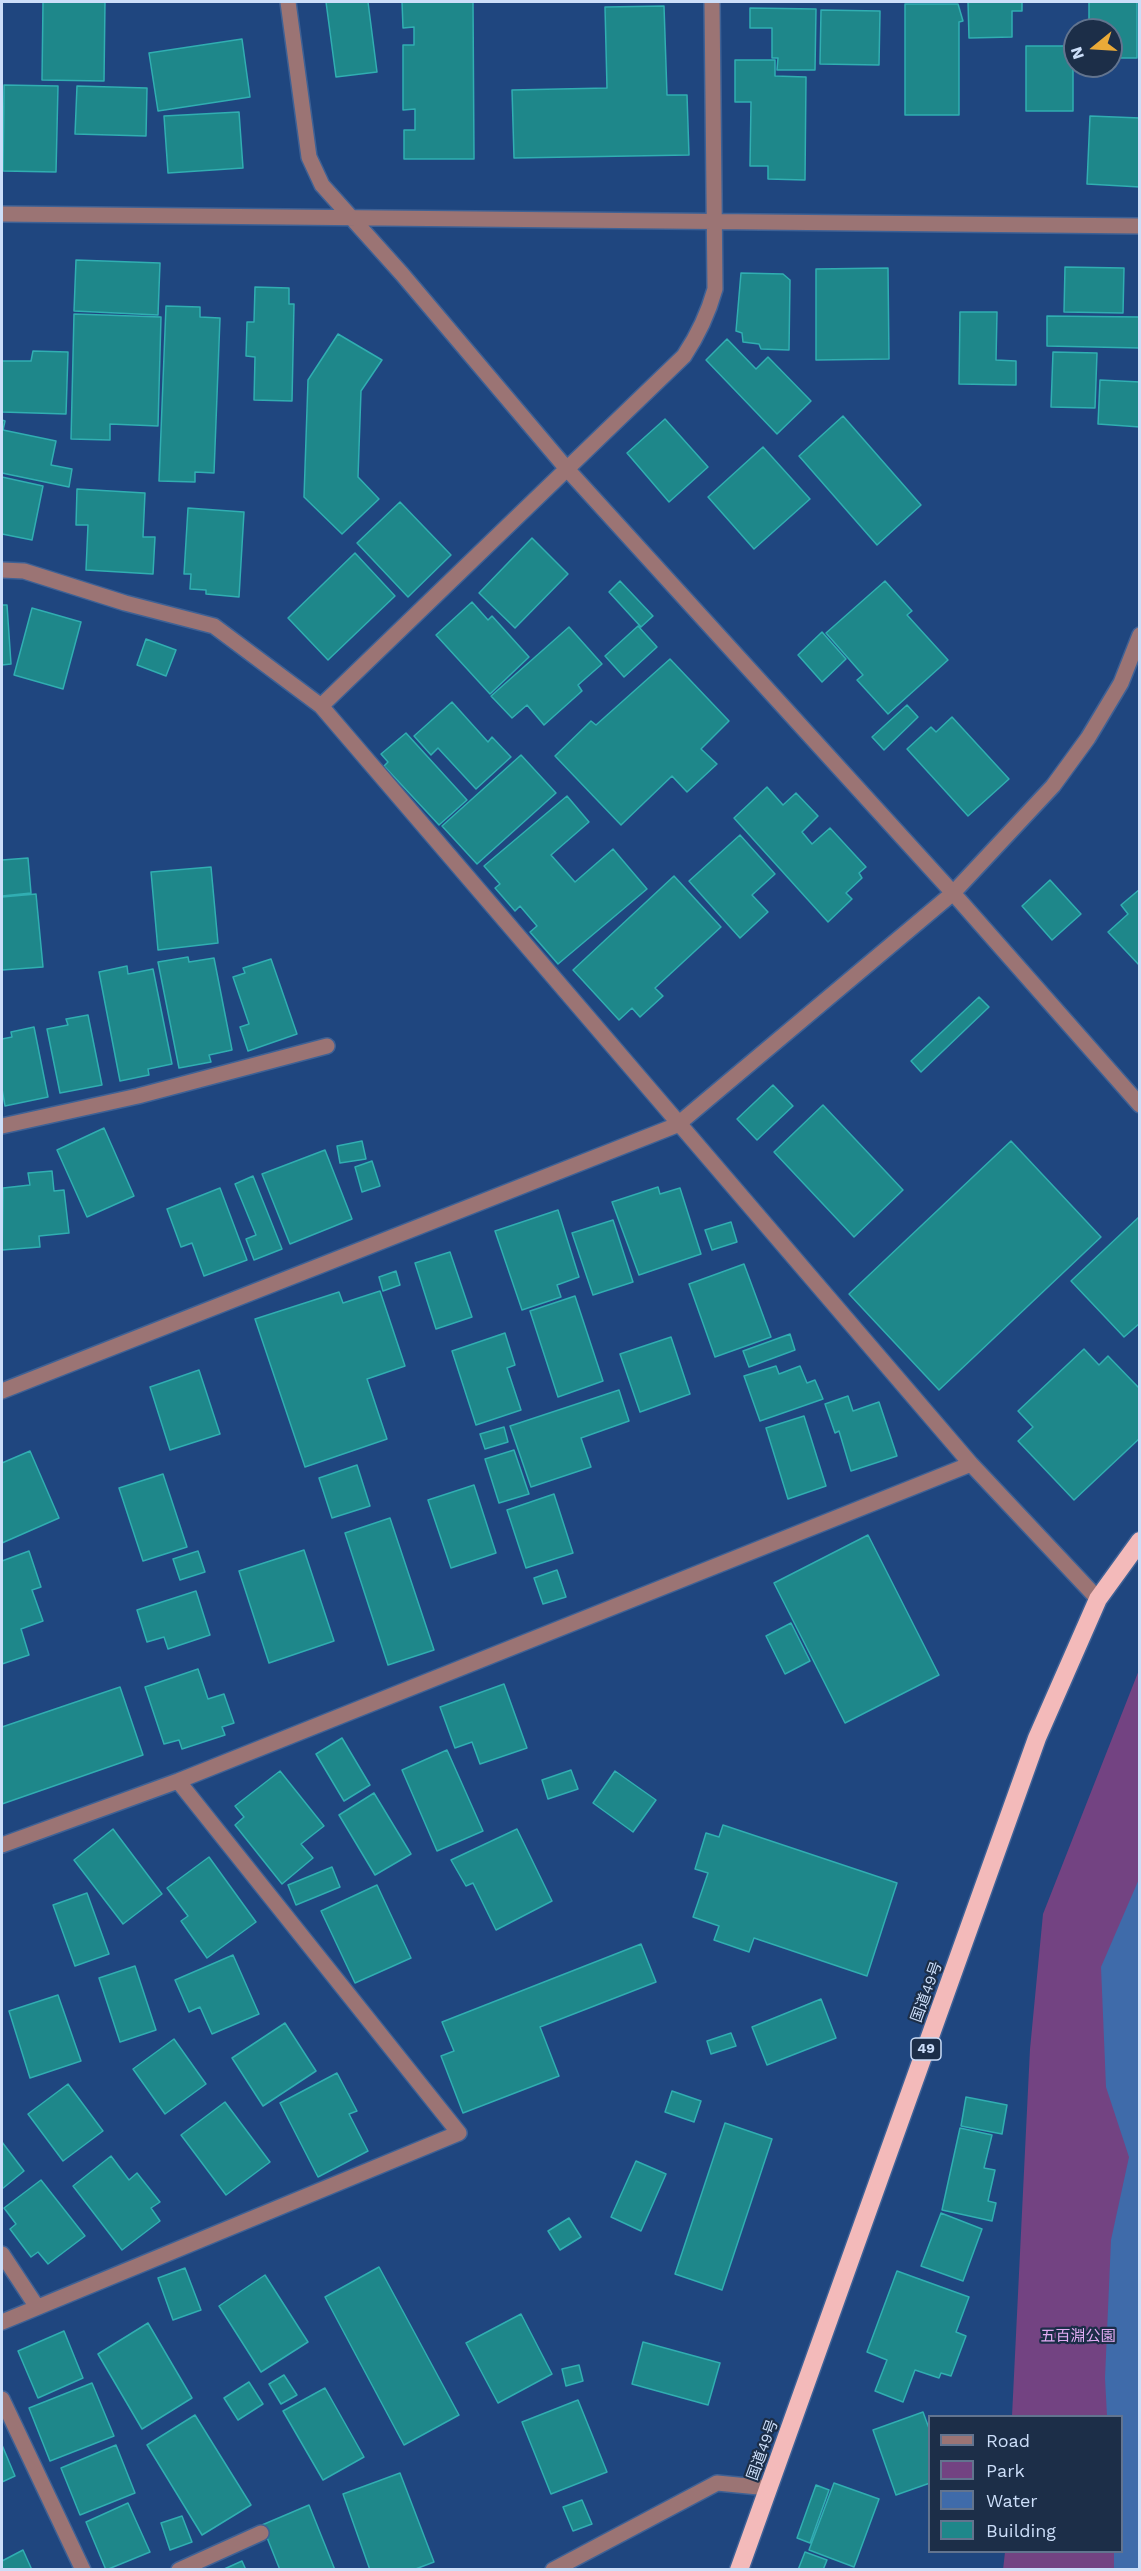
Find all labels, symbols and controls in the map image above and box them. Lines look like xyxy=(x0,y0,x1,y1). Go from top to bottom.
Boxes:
north arrow xyxy=(1063,18,1123,78)
text: N xyxy=(1066,45,1088,62)
street label: 国道49号 xyxy=(908,1959,946,2025)
road number: 49 xyxy=(911,2038,941,2060)
park label: 五百淵公園 xyxy=(1041,2328,1115,2346)
legend xyxy=(928,2415,1123,2553)
street label: 国道49号 xyxy=(744,2417,782,2483)
text: Road xyxy=(986,2430,1030,2451)
text: Park xyxy=(986,2460,1025,2481)
text: Water xyxy=(986,2490,1038,2511)
text: Building xyxy=(986,2520,1056,2541)

